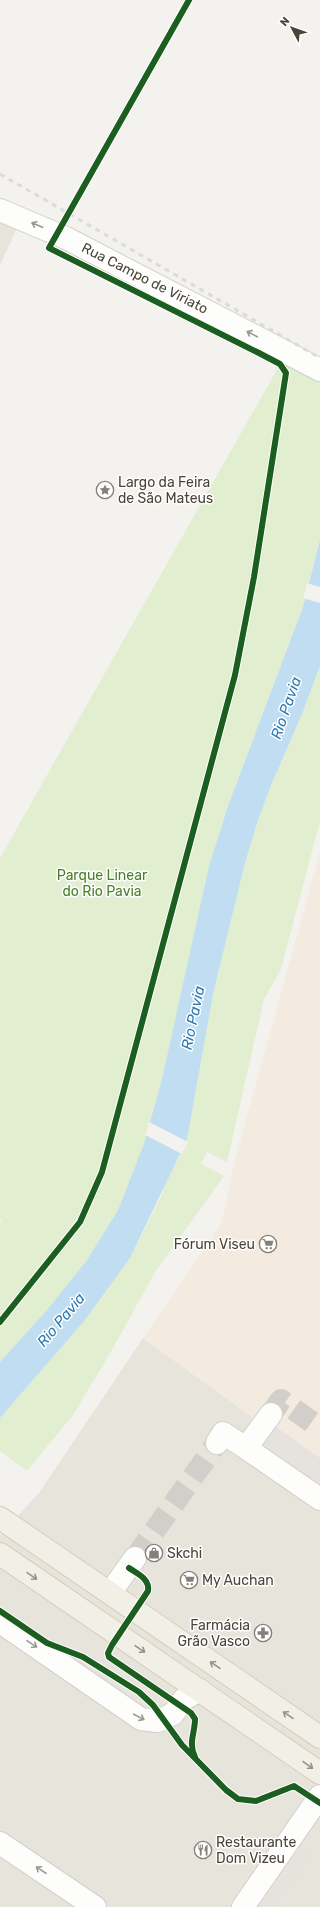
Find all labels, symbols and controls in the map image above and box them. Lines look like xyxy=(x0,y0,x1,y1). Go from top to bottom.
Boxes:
north arrow xyxy=(272,8,312,48)
text: N xyxy=(277,14,292,29)
one-way arrow xyxy=(31,221,43,228)
street label: Rua Campo de Viriato xyxy=(79,239,211,318)
one-way arrow xyxy=(246,330,258,338)
place label: Largo da Feira de São Mateus xyxy=(118,474,213,507)
place icon: Largo da Feira de São Mateus xyxy=(95,480,115,500)
water label: Rio Pavia xyxy=(267,674,305,742)
park label: Parque Linear do Rio Pavia xyxy=(57,867,148,900)
water label: Rio Pavia xyxy=(177,984,209,1052)
supermarket icon: Fórum Viseu xyxy=(258,1234,278,1254)
place label: Fórum Viseu xyxy=(174,1236,255,1253)
water label: Rio Pavia xyxy=(33,1289,89,1351)
shop icon: Skchi xyxy=(144,1543,164,1563)
place label: Skchi xyxy=(167,1545,202,1562)
supermarket icon: My Auchan xyxy=(179,1570,199,1590)
one-way arrow xyxy=(27,1572,38,1580)
place label: My Auchan xyxy=(202,1572,274,1589)
place label: Farmácia Grão Vasco xyxy=(177,1617,250,1650)
pharmacy icon: Farmácia Grão Vasco xyxy=(253,1623,273,1643)
one-way arrow xyxy=(26,1640,37,1648)
one-way arrow xyxy=(134,1645,145,1653)
one-way arrow xyxy=(210,1661,221,1669)
one-way arrow xyxy=(283,1711,294,1719)
one-way arrow xyxy=(133,1714,145,1721)
one-way arrow xyxy=(302,1761,313,1769)
place label: Restaurante Dom Vizeu xyxy=(216,1834,296,1867)
restaurant icon: Restaurante Dom Vizeu xyxy=(193,1840,213,1860)
one-way arrow xyxy=(35,1866,46,1874)

